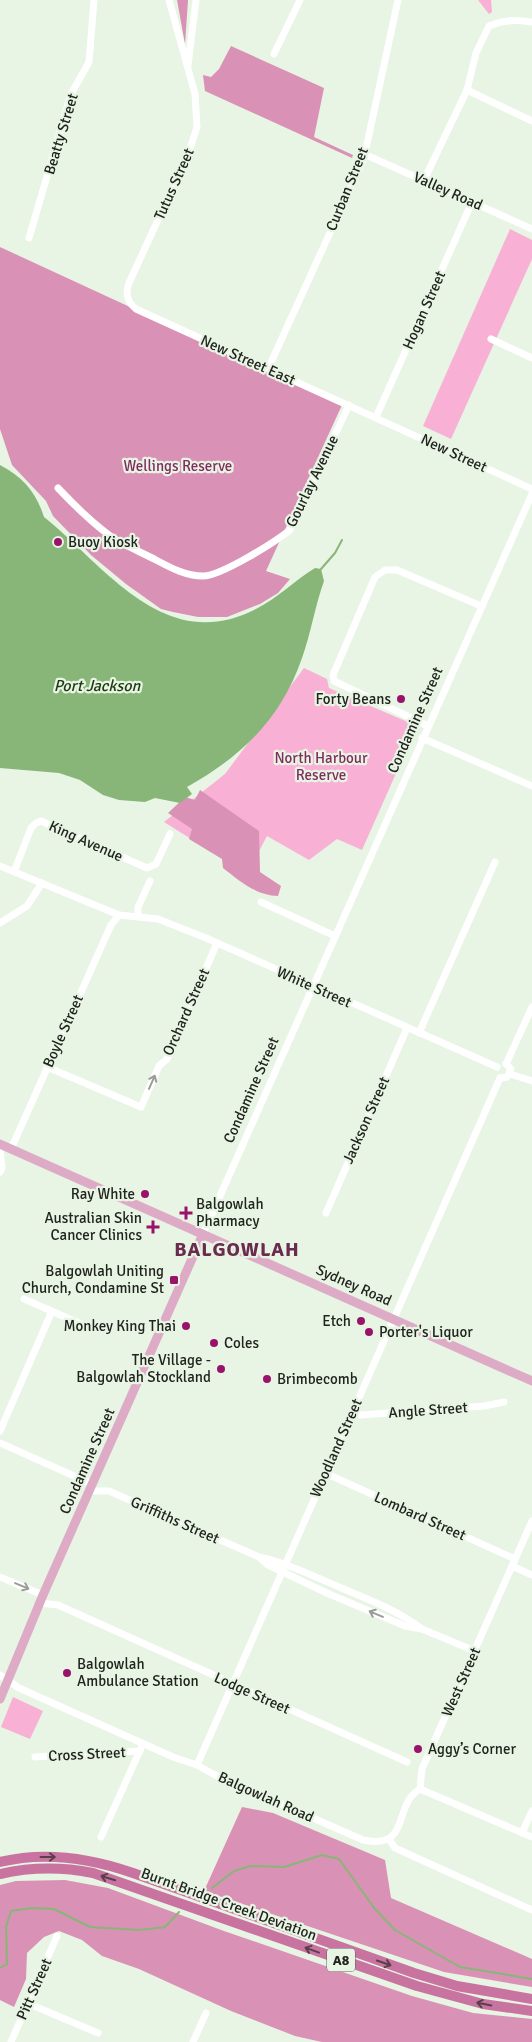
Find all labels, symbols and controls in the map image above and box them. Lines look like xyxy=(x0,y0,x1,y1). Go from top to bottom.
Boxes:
street label: Beatty Street xyxy=(40,91,82,177)
street label: Curban Street xyxy=(322,144,372,234)
street label: Tutus Street xyxy=(150,145,198,223)
street label: Valley Road xyxy=(411,168,485,214)
street label: Hogan Street xyxy=(399,268,449,352)
street label: New Street East xyxy=(198,331,298,389)
street label: New Street xyxy=(418,430,490,476)
street label: Gourlay Avenue xyxy=(282,432,342,530)
park label: Wellings Reserve xyxy=(124,457,232,475)
place label: Buoy Kiosk xyxy=(68,533,138,551)
marker: Buoy Kiosk xyxy=(52,536,64,548)
street label: Condamine Street xyxy=(383,664,447,776)
water label: Port Jackson xyxy=(54,676,142,696)
place label: Forty Beans xyxy=(315,690,391,708)
marker: Forty Beans xyxy=(395,693,407,705)
park label: North Harbour Reserve xyxy=(274,749,368,784)
street label: King Avenue xyxy=(46,817,126,865)
street label: White Street xyxy=(274,963,354,1011)
street label: Orchard Street xyxy=(159,966,213,1058)
street label: Boyle Street xyxy=(39,992,87,1070)
street label: Condamine Street xyxy=(219,1034,283,1146)
street label: Jackson Street xyxy=(339,1074,393,1166)
one-way arrow xyxy=(148,1075,158,1090)
place label: Ray White xyxy=(71,1185,135,1203)
marker: Ray White xyxy=(139,1188,151,1200)
place label: Balgowlah Pharmacy xyxy=(196,1195,264,1230)
marker: Balgowlah Pharmacy xyxy=(180,1207,192,1219)
place label: Australian Skin Cancer Clinics xyxy=(44,1209,142,1244)
marker: Australian Skin Cancer Clinics xyxy=(146,1220,160,1234)
district label: BALGOWLAH xyxy=(174,1237,300,1262)
street label: Sydney Road xyxy=(313,1260,395,1310)
place label: Balgowlah Uniting Church, Condamine St xyxy=(22,1262,164,1297)
marker: Balgowlah Uniting Church, Condamine St xyxy=(168,1274,180,1286)
place label: Etch xyxy=(322,1312,351,1330)
marker: Etch xyxy=(355,1315,367,1327)
place label: Monkey King Thai xyxy=(63,1317,176,1335)
marker: Monkey King Thai xyxy=(180,1320,192,1332)
place label: Porter's Liquor xyxy=(379,1323,473,1341)
marker: Porter's Liquor xyxy=(363,1326,375,1338)
place label: Coles xyxy=(224,1334,260,1352)
marker: Coles xyxy=(208,1337,220,1349)
place label: The Village - Balgowlah Stockland xyxy=(76,1351,211,1386)
marker: The Village - Balgowlah Stockland xyxy=(215,1363,227,1375)
place label: Brimbecomb xyxy=(277,1370,358,1388)
marker: Brimbecomb xyxy=(261,1373,273,1385)
street label: Woodland Street xyxy=(306,1396,366,1500)
street label: Angle Street xyxy=(388,1398,468,1422)
street label: Condamine Street xyxy=(55,1405,119,1517)
street label: Lombard Street xyxy=(371,1488,469,1544)
street label: Griffiths Street xyxy=(128,1492,222,1548)
one-way arrow xyxy=(14,1582,29,1592)
one-way arrow xyxy=(369,1608,384,1618)
street label: West Street xyxy=(438,1645,484,1719)
place label: Balgowlah Ambulance Station xyxy=(77,1655,199,1690)
marker: Balgowlah Ambulance Station xyxy=(61,1667,73,1679)
street label: Lodge Street xyxy=(211,1668,293,1718)
place label: Aggy’s Corner xyxy=(428,1740,516,1758)
street label: Cross Street xyxy=(48,1743,126,1765)
marker: Aggy’s Corner xyxy=(412,1743,424,1755)
street label: Balgowlah Road xyxy=(215,1768,317,1826)
one-way arrow xyxy=(40,1852,56,1862)
street label: Burnt Bridge Creek Deviation xyxy=(139,1864,319,1944)
one-way arrow xyxy=(101,1872,117,1882)
one-way arrow xyxy=(305,1945,321,1954)
road number: A8 xyxy=(327,1948,355,1972)
street label: Pitt Street xyxy=(12,1955,56,2023)
one-way arrow xyxy=(376,1959,391,1968)
one-way arrow xyxy=(476,1998,492,2008)

